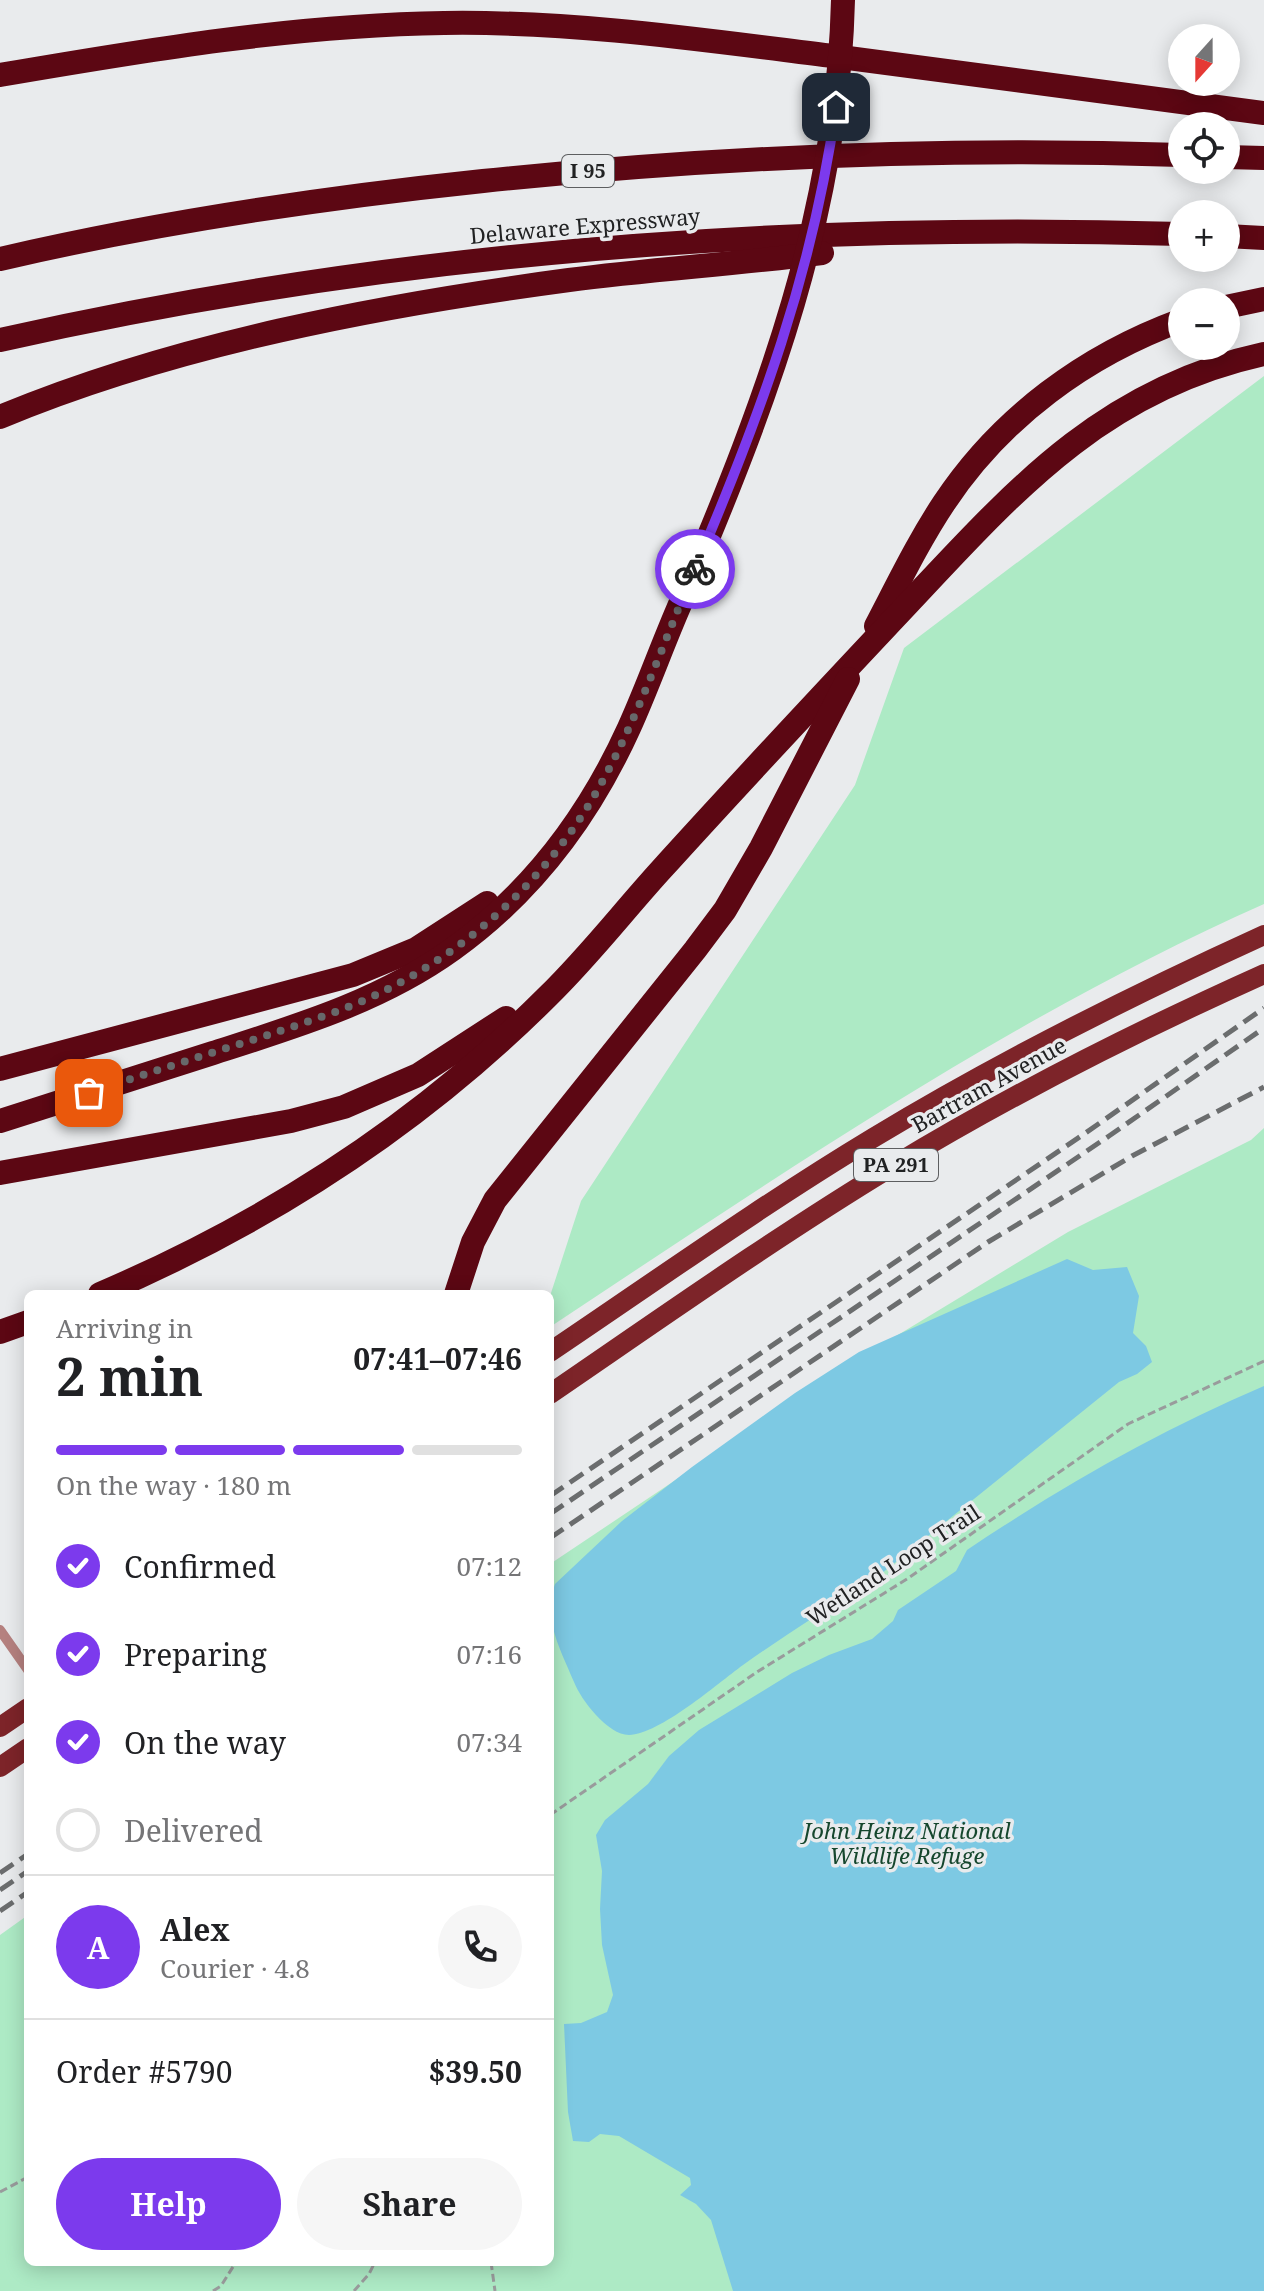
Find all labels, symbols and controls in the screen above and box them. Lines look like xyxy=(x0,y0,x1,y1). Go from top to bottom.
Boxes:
north arrow xyxy=(1168,24,1240,96)
map controls xyxy=(1168,24,1240,360)
pin xyxy=(802,73,870,141)
icon: home xyxy=(814,85,858,129)
button: locate xyxy=(1168,112,1240,184)
road number: I 95 xyxy=(562,155,614,187)
street label: Delaware Expressway xyxy=(468,200,702,250)
button: + xyxy=(1168,200,1240,272)
button: − xyxy=(1168,288,1240,360)
courier xyxy=(655,529,735,609)
icon: bike xyxy=(673,547,717,591)
street label: Bartram Avenue xyxy=(906,1029,1071,1139)
pin xyxy=(55,1059,123,1127)
icon: bag xyxy=(67,1071,111,1115)
road number: PA 291 xyxy=(854,1149,938,1181)
text: Arriving in xyxy=(56,1310,193,1346)
text: 07:41–07:46 xyxy=(353,1338,522,1379)
text: 2 min xyxy=(56,1340,203,1411)
text: On the way · 180 m xyxy=(56,1467,291,1503)
street label: Wetland Loop Trail xyxy=(800,1497,985,1632)
icon: check xyxy=(56,1544,100,1588)
text: Confirmed xyxy=(124,1546,276,1587)
text: 07:12 xyxy=(456,1548,522,1584)
icon: check xyxy=(56,1632,100,1676)
text: Preparing xyxy=(124,1634,267,1675)
text: 07:16 xyxy=(456,1636,522,1672)
icon: check xyxy=(56,1720,100,1764)
text: On the way xyxy=(124,1722,286,1763)
text: 07:34 xyxy=(456,1724,522,1760)
text: Delivered xyxy=(124,1810,263,1851)
park label: John Heinz National Wildlife Refuge xyxy=(799,1815,1011,1870)
button: phone xyxy=(438,1905,522,1989)
text: Alex xyxy=(160,1909,230,1950)
text: A xyxy=(87,1927,109,1968)
text: Courier · 4.8 xyxy=(160,1950,310,1986)
text: Order #5790 xyxy=(56,2051,233,2092)
text: $39.50 xyxy=(428,2051,522,2092)
button: Help xyxy=(56,2158,281,2250)
button: Share xyxy=(297,2158,522,2250)

